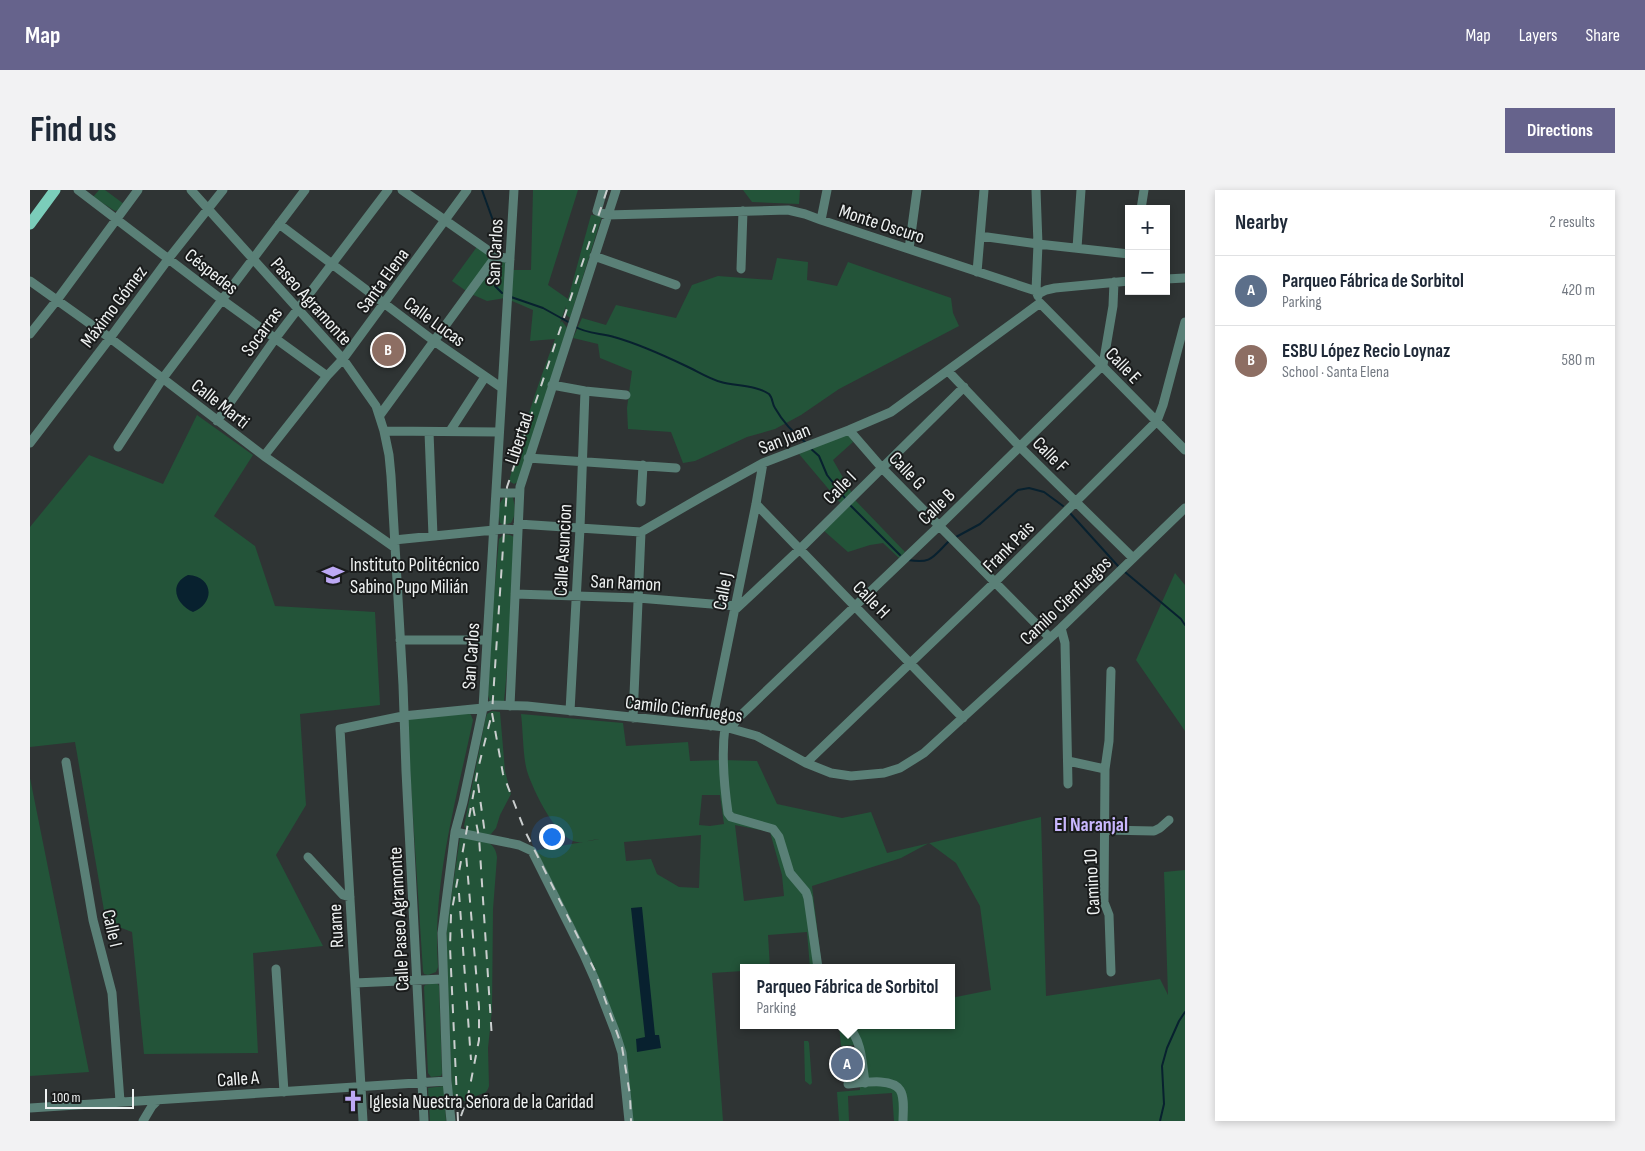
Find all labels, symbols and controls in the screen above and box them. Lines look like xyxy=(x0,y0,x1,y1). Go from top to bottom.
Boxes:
text: Map xyxy=(25,21,60,50)
text: Map xyxy=(1466,25,1491,46)
text: Layers xyxy=(1519,25,1558,46)
text: Share xyxy=(1586,25,1620,46)
button: Directions xyxy=(1505,108,1615,153)
text: Find us xyxy=(30,109,117,152)
street label: Monte Oscuro xyxy=(836,200,927,249)
map controls xyxy=(1125,205,1170,295)
button: + xyxy=(1125,205,1170,250)
text: Nearby xyxy=(1235,210,1288,235)
text: 2 results xyxy=(1549,213,1595,232)
street label: San Carlos xyxy=(482,218,509,286)
street label: Céspedes xyxy=(180,244,242,300)
street label: Santa Elena xyxy=(352,244,414,318)
button: − xyxy=(1125,250,1170,295)
street label: Paseo Agramonte xyxy=(265,253,356,351)
street label: Máximo Gómez xyxy=(76,261,153,352)
text: Parqueo Fábrica de Sorbitol xyxy=(1282,270,1464,293)
text: A xyxy=(1247,281,1255,300)
text: 420 m xyxy=(1562,281,1595,300)
street label: Calle Lucas xyxy=(399,292,469,352)
text: Parking xyxy=(1282,293,1322,312)
street label: Socarras xyxy=(237,303,288,361)
pin: B xyxy=(372,331,404,369)
text: ESBU López Recio Loynaz xyxy=(1282,340,1450,363)
street label: Calle E xyxy=(1100,343,1146,389)
text: B xyxy=(1247,351,1255,370)
text: 580 m xyxy=(1562,351,1595,370)
text: School · Santa Elena xyxy=(1282,363,1389,382)
street label: Calle Marti xyxy=(186,374,254,434)
street label: Libertad xyxy=(500,410,539,467)
street label: San Juan xyxy=(755,419,814,460)
street label: Calle F xyxy=(1027,432,1073,478)
street label: Calle G xyxy=(884,447,930,495)
street label: Calle I xyxy=(819,467,862,510)
street label: Calle B xyxy=(914,484,960,530)
street label: Calle Asuncion xyxy=(550,503,577,597)
street label: Frank Pais xyxy=(978,516,1040,578)
street label: Camilo Cienfuegos xyxy=(1016,552,1117,650)
place label: Instituto Politécnico Sabino Pupo Milián xyxy=(350,554,480,599)
school or university icon: Instituto Politécnico Sabino Pupo Milián xyxy=(320,562,346,588)
street label: San Ramon xyxy=(590,570,662,597)
street label: Calle J xyxy=(709,571,738,612)
street label: Calle H xyxy=(848,576,894,624)
street label: San Carlos xyxy=(458,622,485,690)
street label: Camilo Cienfuegos xyxy=(624,691,744,728)
district label: El Naranjal xyxy=(1054,813,1128,837)
your location xyxy=(539,824,565,850)
street label: Calle Paseo Agramonte xyxy=(384,846,415,992)
street label: Camino 10 xyxy=(1079,848,1106,916)
street label: Ruame xyxy=(324,903,349,948)
street label: Calle I xyxy=(96,907,127,949)
popup xyxy=(740,964,955,1029)
text: Parqueo Fábrica de Sorbitol xyxy=(757,976,938,999)
text: Parking xyxy=(757,999,796,1018)
pin: A xyxy=(831,1045,863,1083)
street label: Calle A xyxy=(216,1066,261,1092)
scale bar xyxy=(45,1086,134,1109)
church icon: Iglesia Nuestra Señora de la Caridad xyxy=(340,1088,366,1114)
text: 100 m xyxy=(52,1089,81,1106)
place label: Iglesia Nuestra Señora de la Caridad xyxy=(369,1091,594,1114)

